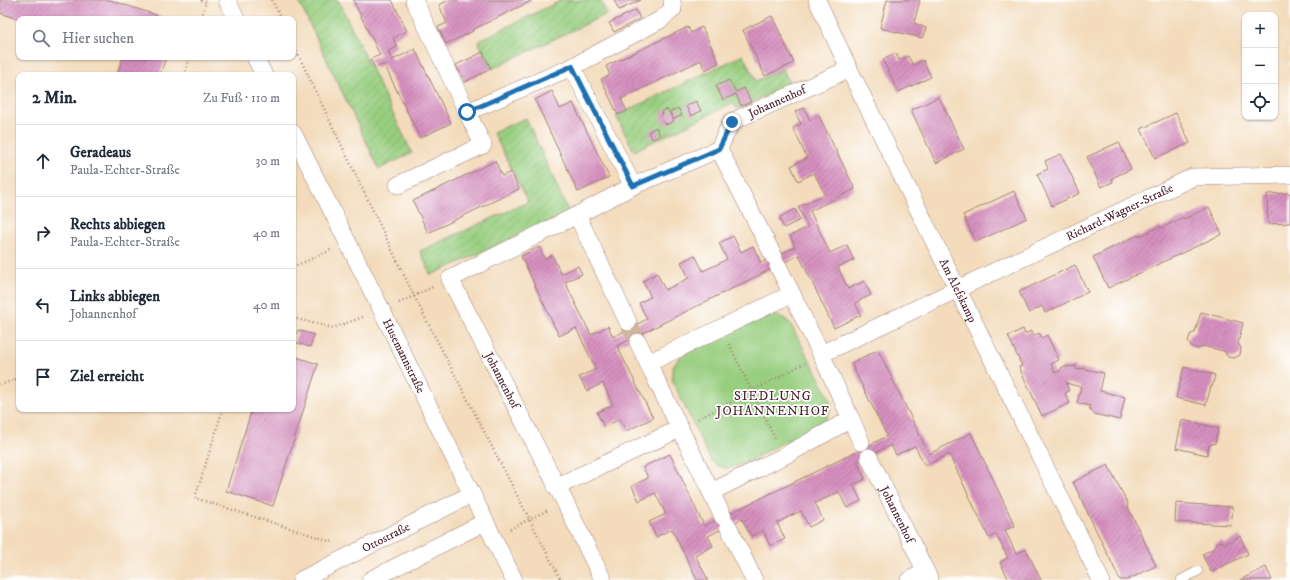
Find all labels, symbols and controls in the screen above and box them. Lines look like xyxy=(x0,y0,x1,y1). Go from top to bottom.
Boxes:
map controls xyxy=(1242,12,1278,120)
button: + xyxy=(1242,12,1278,48)
search box xyxy=(16,16,296,60)
icon: search xyxy=(30,27,52,49)
text: Hier suchen xyxy=(62,29,134,48)
button: − xyxy=(1242,48,1278,84)
street label: Johannenhof xyxy=(745,81,810,121)
button: locate xyxy=(1242,84,1278,120)
text: 2 Min. xyxy=(32,87,77,109)
text: Zu Fuß · 110 m xyxy=(203,90,280,106)
route start xyxy=(458,103,476,121)
route end xyxy=(723,113,741,131)
text: Geradeaus xyxy=(70,143,131,162)
icon: ahead xyxy=(32,150,54,172)
text: 30 m xyxy=(256,153,280,169)
text: Paula-Echter-Straße xyxy=(70,162,180,178)
street label: Richard-Wagner-Straße xyxy=(1064,180,1175,244)
text: Rechts abbiegen xyxy=(70,215,165,234)
icon: right xyxy=(32,222,54,244)
text: 40 m xyxy=(253,225,280,241)
text: Paula-Echter-Straße xyxy=(70,234,180,250)
street label: Am Alefskamp xyxy=(936,256,980,325)
text: Links abbiegen xyxy=(70,287,160,306)
icon: left xyxy=(32,294,54,316)
text: 40 m xyxy=(253,297,280,313)
text: Johannenhof xyxy=(70,306,136,322)
street label: Husemannstraße xyxy=(379,316,429,396)
street label: Johannenhof xyxy=(481,349,524,413)
icon: arrive xyxy=(32,366,54,388)
text: Ziel erreicht xyxy=(70,367,144,386)
district label: SIEDLUNG JOHANNENHOF xyxy=(715,388,830,419)
street label: Johannenhof xyxy=(877,483,919,547)
street label: Ottostraße xyxy=(359,519,412,556)

